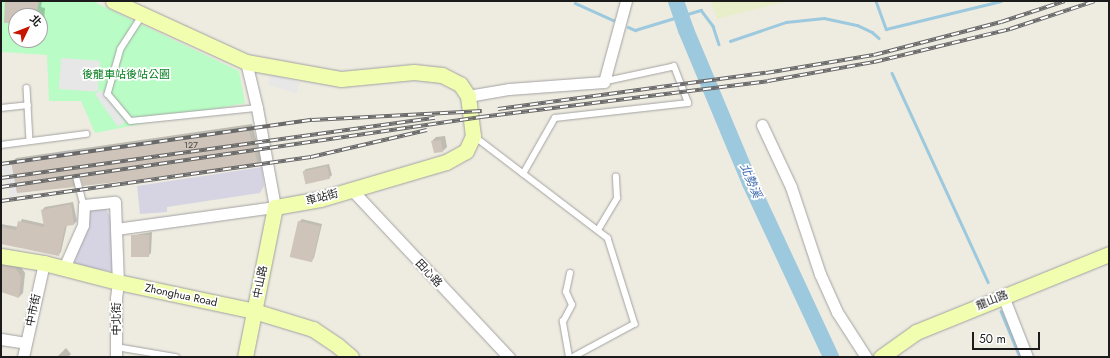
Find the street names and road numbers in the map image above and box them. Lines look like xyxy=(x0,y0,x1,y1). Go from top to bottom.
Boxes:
street label: 車站街 xyxy=(304,186,340,208)
street label: 田心路 xyxy=(413,256,445,290)
street label: 中山路 xyxy=(250,265,270,299)
street label: Zhonghua Road xyxy=(144,281,218,309)
street label: 龍山路 xyxy=(974,288,1010,312)
street label: 中市街 xyxy=(23,292,43,328)
street label: 中北街 xyxy=(109,303,123,335)

